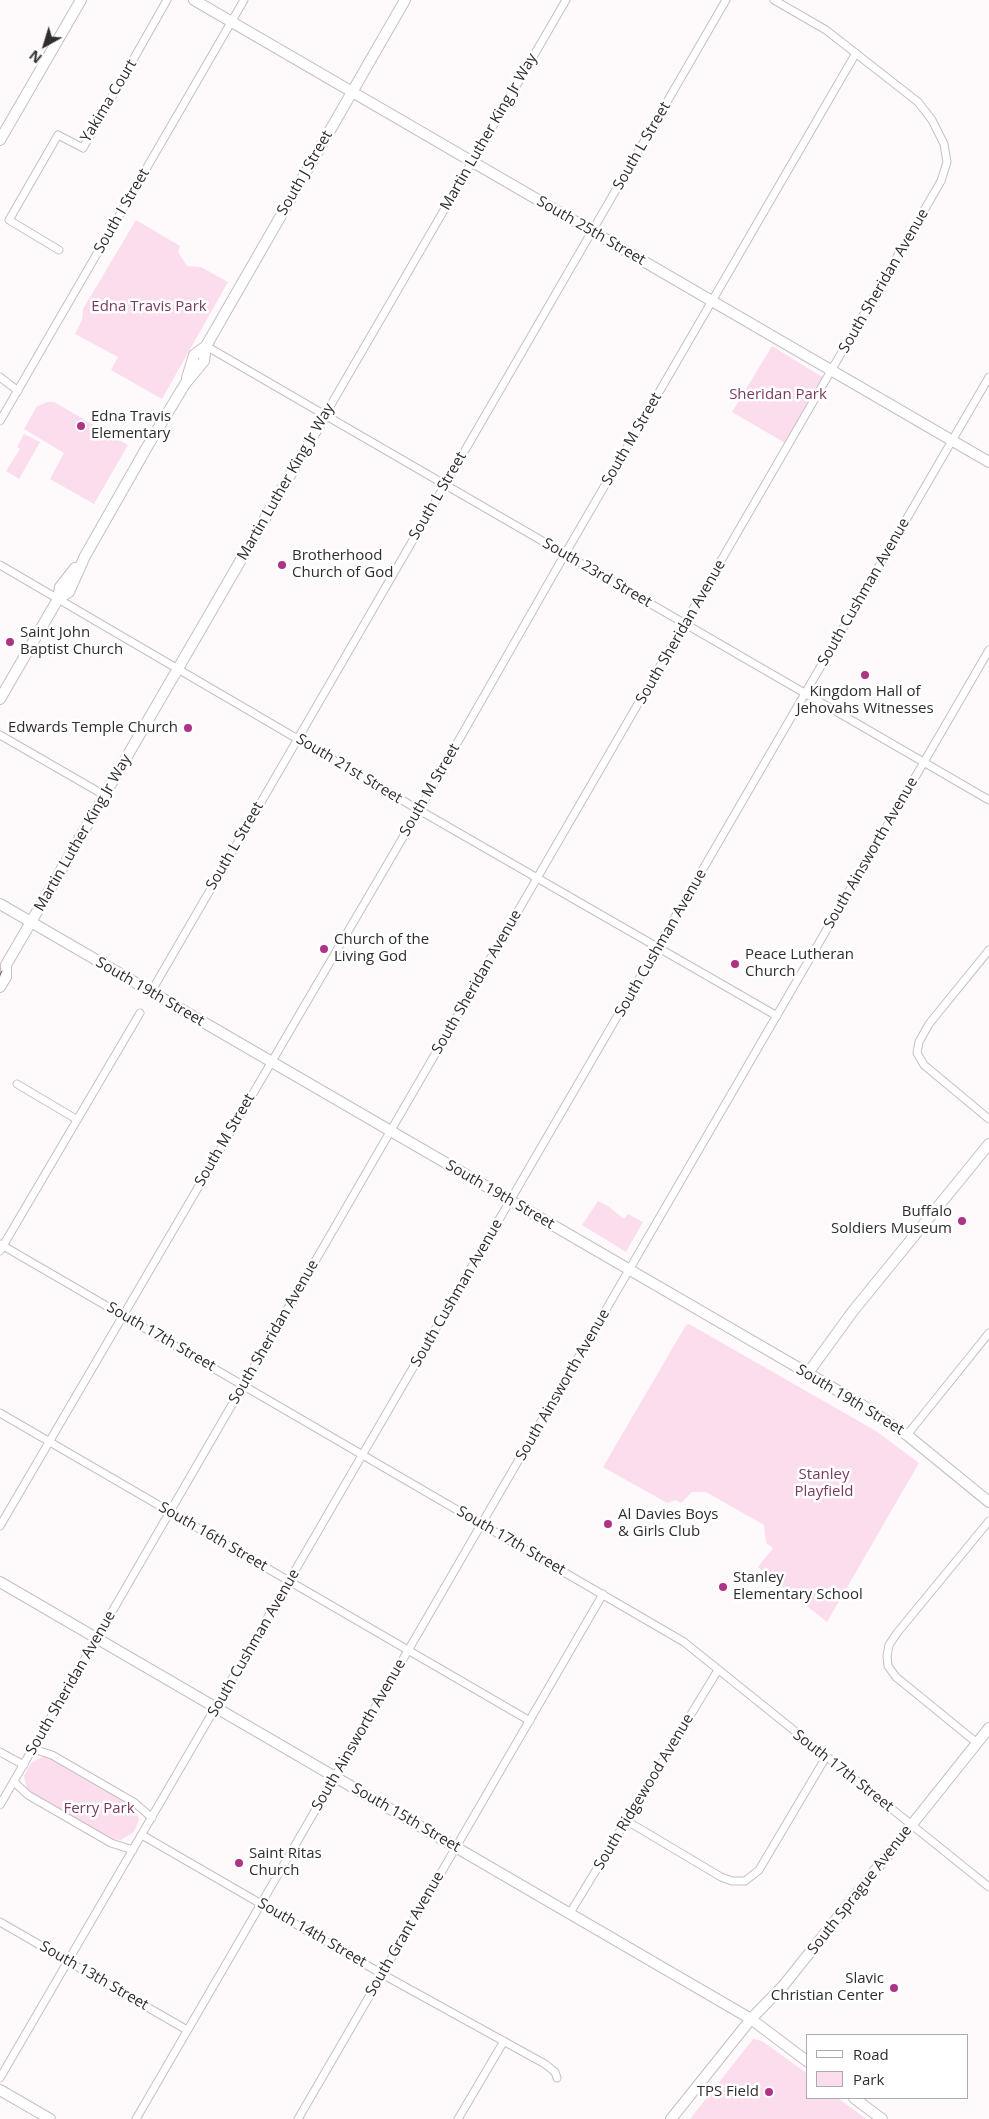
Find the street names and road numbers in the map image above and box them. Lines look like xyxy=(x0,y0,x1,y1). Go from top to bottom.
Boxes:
street label: Martin Luther King Jr Way xyxy=(437,50,541,214)
street label: Yakima Court xyxy=(77,56,141,146)
street label: South L Street xyxy=(610,99,674,193)
street label: South J Street xyxy=(274,127,336,219)
street label: South I Street xyxy=(90,165,154,257)
street label: South 25th Street xyxy=(534,193,648,269)
street label: South Sheridan Avenue xyxy=(835,206,933,356)
street label: South M Street xyxy=(598,389,666,489)
street label: Martin Luther King Jr Way xyxy=(234,400,338,564)
street label: South L Street xyxy=(406,449,470,543)
street label: South Cushman Avenue xyxy=(814,515,914,669)
street label: South 23rd Street xyxy=(539,534,655,612)
street label: South Sheridan Avenue xyxy=(632,557,730,707)
street label: South 21st Street xyxy=(293,730,405,808)
street label: South M Street xyxy=(396,740,464,840)
street label: Martin Luther King Jr Way xyxy=(31,751,135,915)
street label: South Ainsworth Avenue xyxy=(820,774,922,932)
street label: South L Street xyxy=(203,799,267,893)
street label: South Cushman Avenue xyxy=(611,866,711,1020)
street label: South Sheridan Avenue xyxy=(428,907,526,1057)
street label: South 19th Street xyxy=(93,954,207,1030)
street label: South M Street xyxy=(191,1090,259,1190)
street label: South 19th Street xyxy=(443,1157,557,1233)
street label: South Cushman Avenue xyxy=(407,1216,507,1370)
street label: South Sheridan Avenue xyxy=(225,1257,323,1407)
street label: South 17th Street xyxy=(104,1299,218,1375)
street label: South Ainsworth Avenue xyxy=(512,1306,614,1464)
street label: South 19th Street xyxy=(793,1361,907,1439)
street label: South 16th Street xyxy=(156,1499,270,1575)
street label: South 17th Street xyxy=(454,1503,568,1579)
street label: South Cushman Avenue xyxy=(204,1566,304,1720)
street label: South Sheridan Avenue xyxy=(22,1608,120,1758)
street label: South Ainsworth Avenue xyxy=(308,1656,410,1814)
street label: South Ridgewood Avenue xyxy=(590,1711,698,1873)
street label: South 17th Street xyxy=(789,1726,897,1816)
street label: South 15th Street xyxy=(349,1780,463,1856)
street label: South Sprague Avenue xyxy=(804,1822,916,1958)
street label: South Grant Avenue xyxy=(362,1868,448,2000)
street label: South 14th Street xyxy=(255,1895,369,1971)
street label: South 13th Street xyxy=(37,1938,151,2014)

